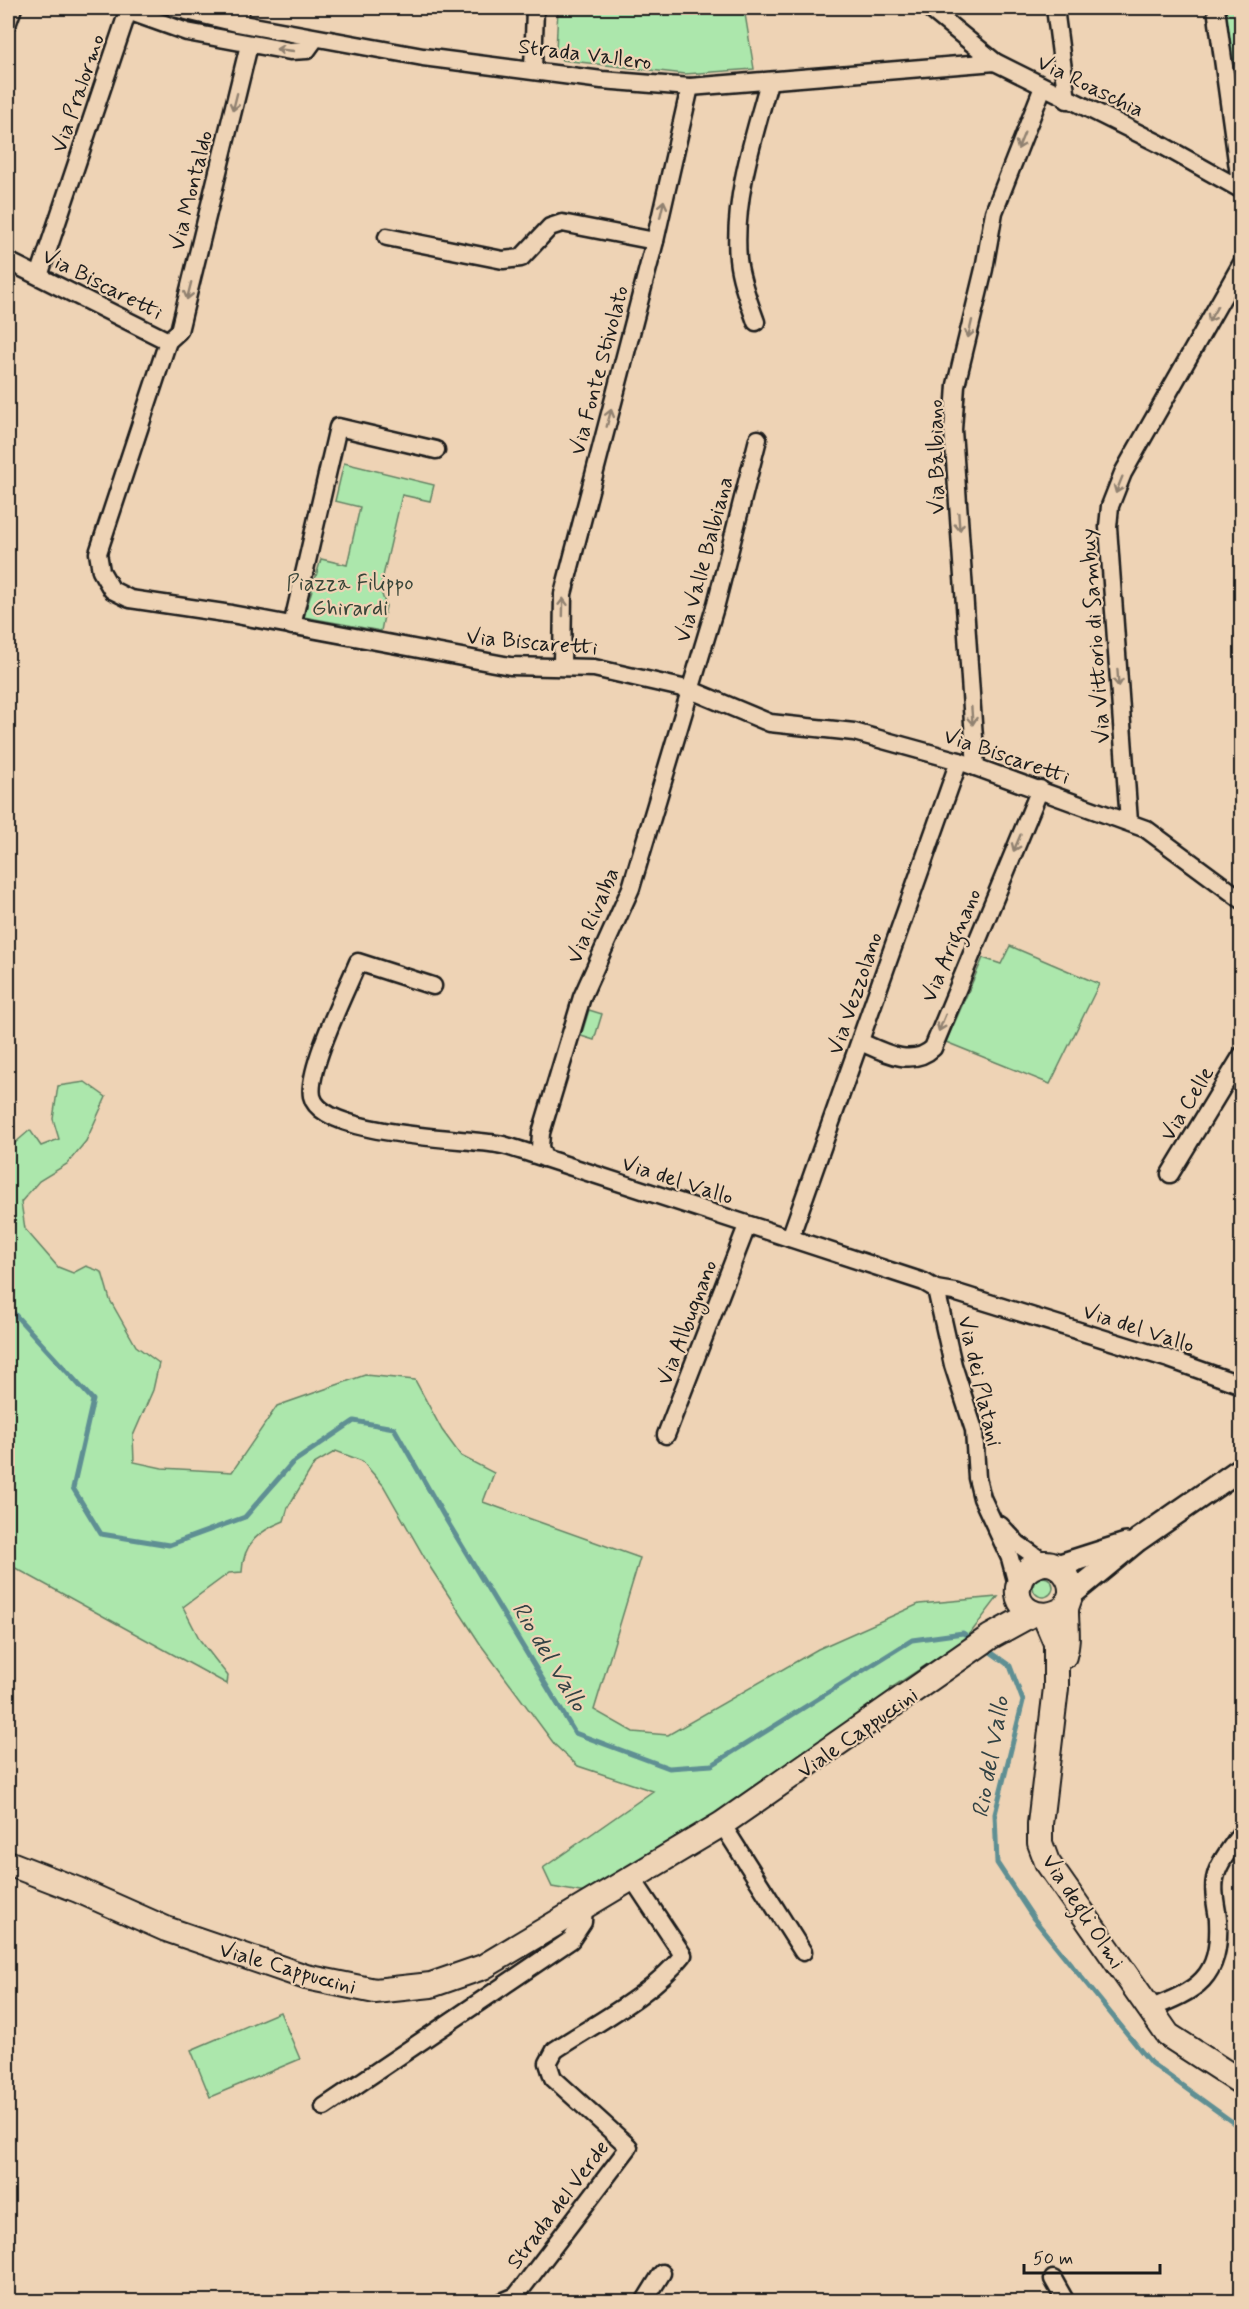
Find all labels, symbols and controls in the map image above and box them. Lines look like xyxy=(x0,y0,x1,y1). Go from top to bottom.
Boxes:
street label: Via Pralormo xyxy=(46,31,112,157)
street label: Strada Vallero xyxy=(516,33,653,77)
one-way arrow xyxy=(276,44,295,55)
street label: Via Roaschia xyxy=(1032,49,1148,125)
one-way arrow xyxy=(229,92,241,111)
street label: Via Montaldo xyxy=(164,128,220,253)
one-way arrow xyxy=(1015,132,1026,150)
one-way arrow xyxy=(657,200,669,219)
street label: Via Biscaretti xyxy=(37,242,167,327)
one-way arrow xyxy=(182,281,194,300)
street label: Via Fonte Stivolato xyxy=(564,283,636,458)
one-way arrow xyxy=(1206,305,1218,322)
one-way arrow xyxy=(964,319,976,338)
street label: Via Balbiano xyxy=(922,399,952,515)
one-way arrow xyxy=(604,409,616,428)
street label: Via Valle Balbiana xyxy=(669,473,741,646)
one-way arrow xyxy=(1112,475,1123,494)
one-way arrow xyxy=(954,511,965,531)
street label: Via Vittorio di Sambuy xyxy=(1075,527,1117,744)
park label: Piazza Filippo Ghirardi xyxy=(286,570,414,623)
one-way arrow xyxy=(557,598,569,618)
street label: Via Biscaretti xyxy=(465,623,599,663)
one-way arrow xyxy=(1113,667,1124,687)
one-way arrow xyxy=(967,706,978,726)
street label: Via Biscaretti xyxy=(940,722,1073,792)
one-way arrow xyxy=(1011,833,1022,851)
street label: Via Rivalba xyxy=(561,863,627,968)
street label: Via Arignano xyxy=(915,885,991,1008)
street label: Via Vezzolano xyxy=(822,929,890,1059)
one-way arrow xyxy=(936,1013,947,1032)
street label: Via Celle xyxy=(1154,1061,1221,1147)
street label: Via del Vallo xyxy=(618,1150,737,1212)
street label: Via Albugnano xyxy=(651,1256,727,1390)
street label: Via del Vallo xyxy=(1079,1298,1198,1360)
street label: Via dei Platani xyxy=(950,1314,1008,1449)
water label: Rio del Vallo xyxy=(504,1596,594,1718)
street label: Viale Cappuccini xyxy=(792,1682,924,1786)
water label: Rio del Vallo xyxy=(966,1693,1018,1820)
street label: Via degli Olmi xyxy=(1032,1849,1130,1977)
street label: Viale Cappuccini xyxy=(216,1936,359,2002)
street label: Strada del Verde xyxy=(501,2135,616,2275)
scale bar xyxy=(1024,2237,1160,2275)
text: 50 m xyxy=(1033,2247,1073,2271)

